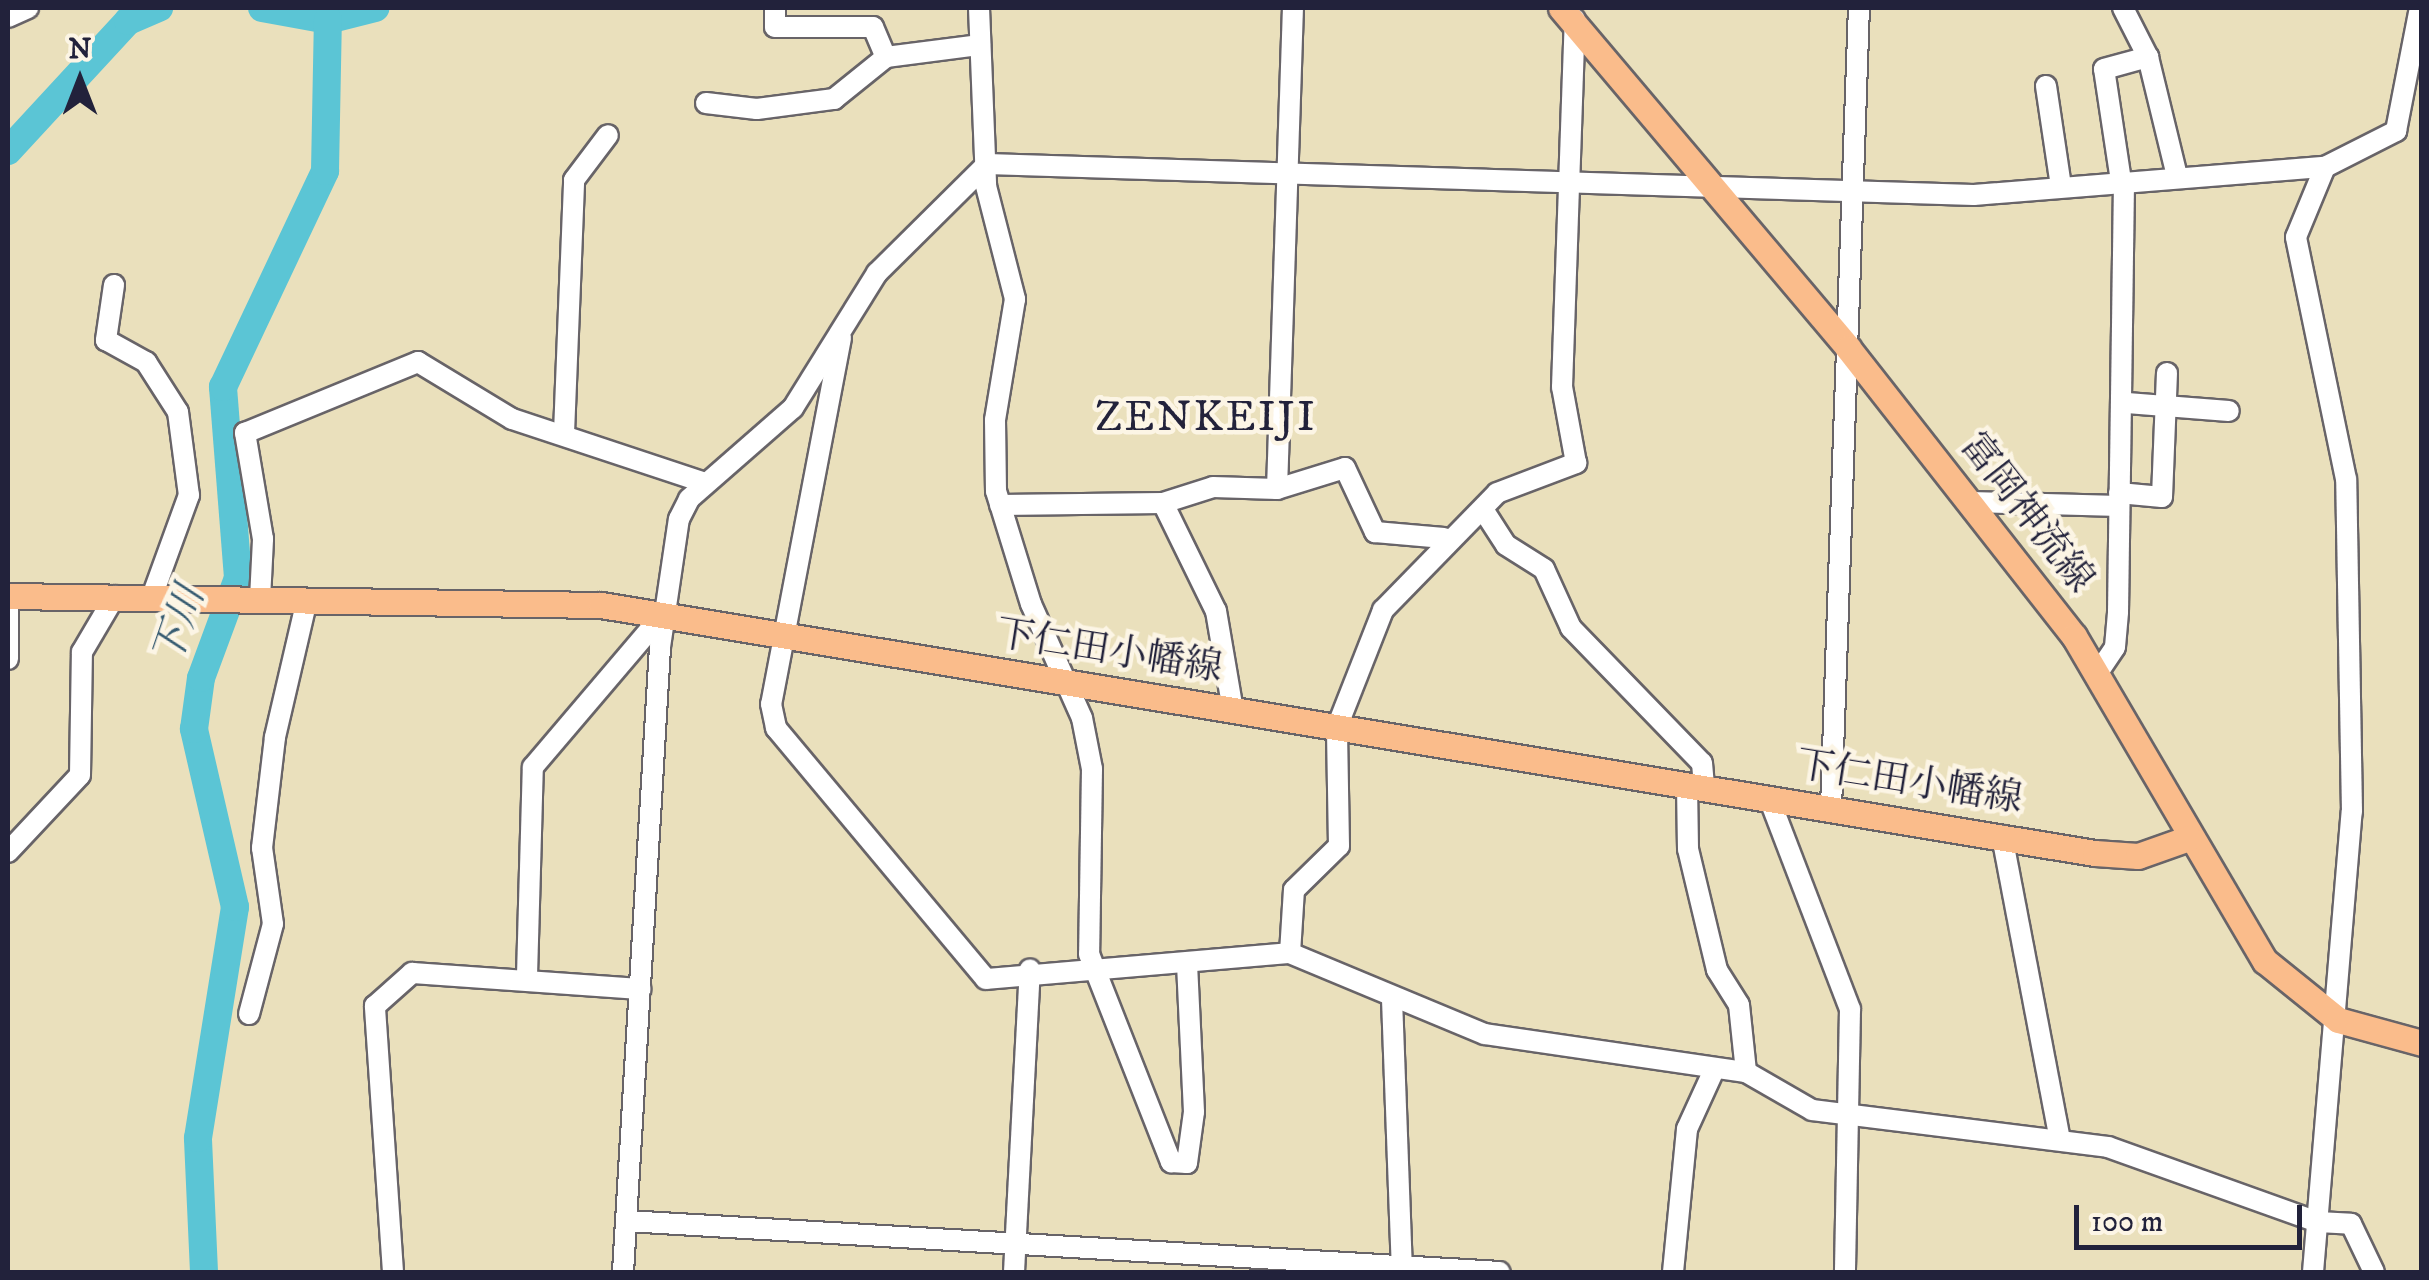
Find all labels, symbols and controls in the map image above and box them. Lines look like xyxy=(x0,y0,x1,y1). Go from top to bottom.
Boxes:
north arrow xyxy=(30,30,130,130)
text: N xyxy=(69,32,91,67)
district label: ZENKEIJI xyxy=(1095,393,1317,443)
street label: 富岡神流線 xyxy=(1950,424,2102,602)
water label: 下川 xyxy=(144,580,216,672)
street label: 下仁田小幡線 xyxy=(993,612,1225,692)
street label: 下仁田小幡線 xyxy=(1793,743,2025,823)
scale bar xyxy=(2079,1185,2306,1247)
text: 100 m xyxy=(2091,1204,2163,1241)

